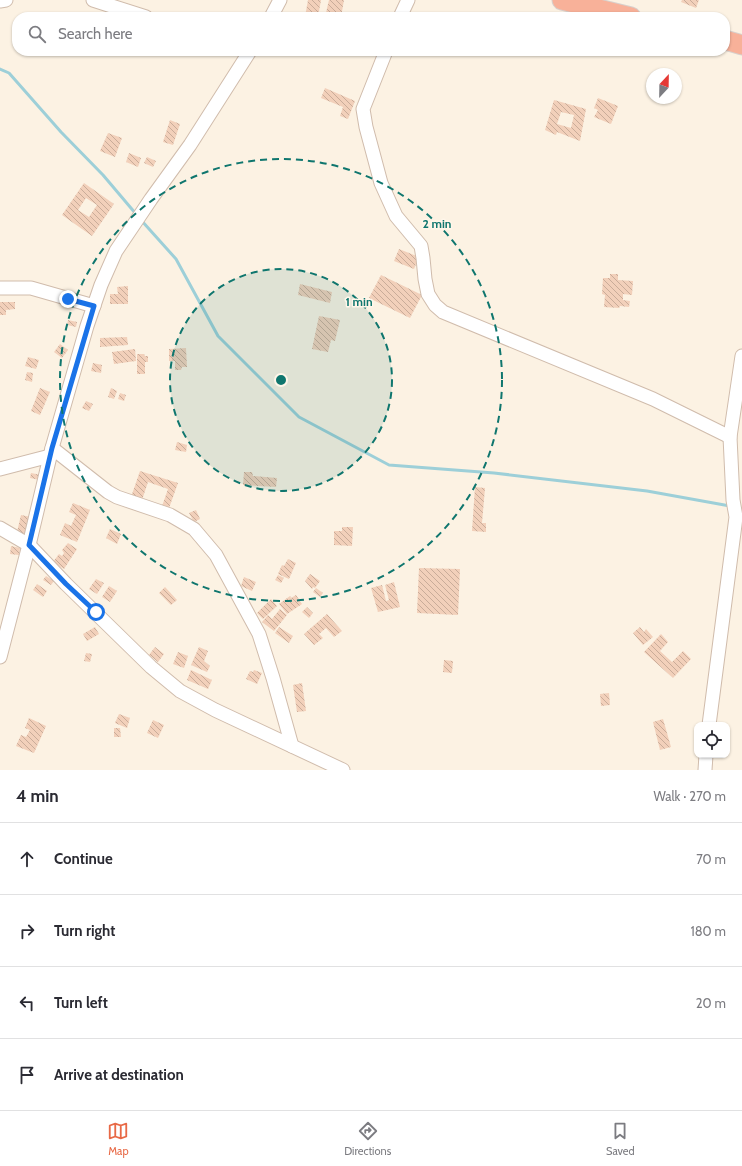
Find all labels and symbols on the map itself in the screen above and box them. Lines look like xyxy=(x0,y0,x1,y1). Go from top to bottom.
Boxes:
north arrow xyxy=(646,68,682,104)
text: 2 min xyxy=(423,216,451,231)
route end xyxy=(59,290,77,308)
text: 1 min xyxy=(345,294,373,309)
centre of rings xyxy=(274,373,288,387)
route start xyxy=(87,603,105,621)

